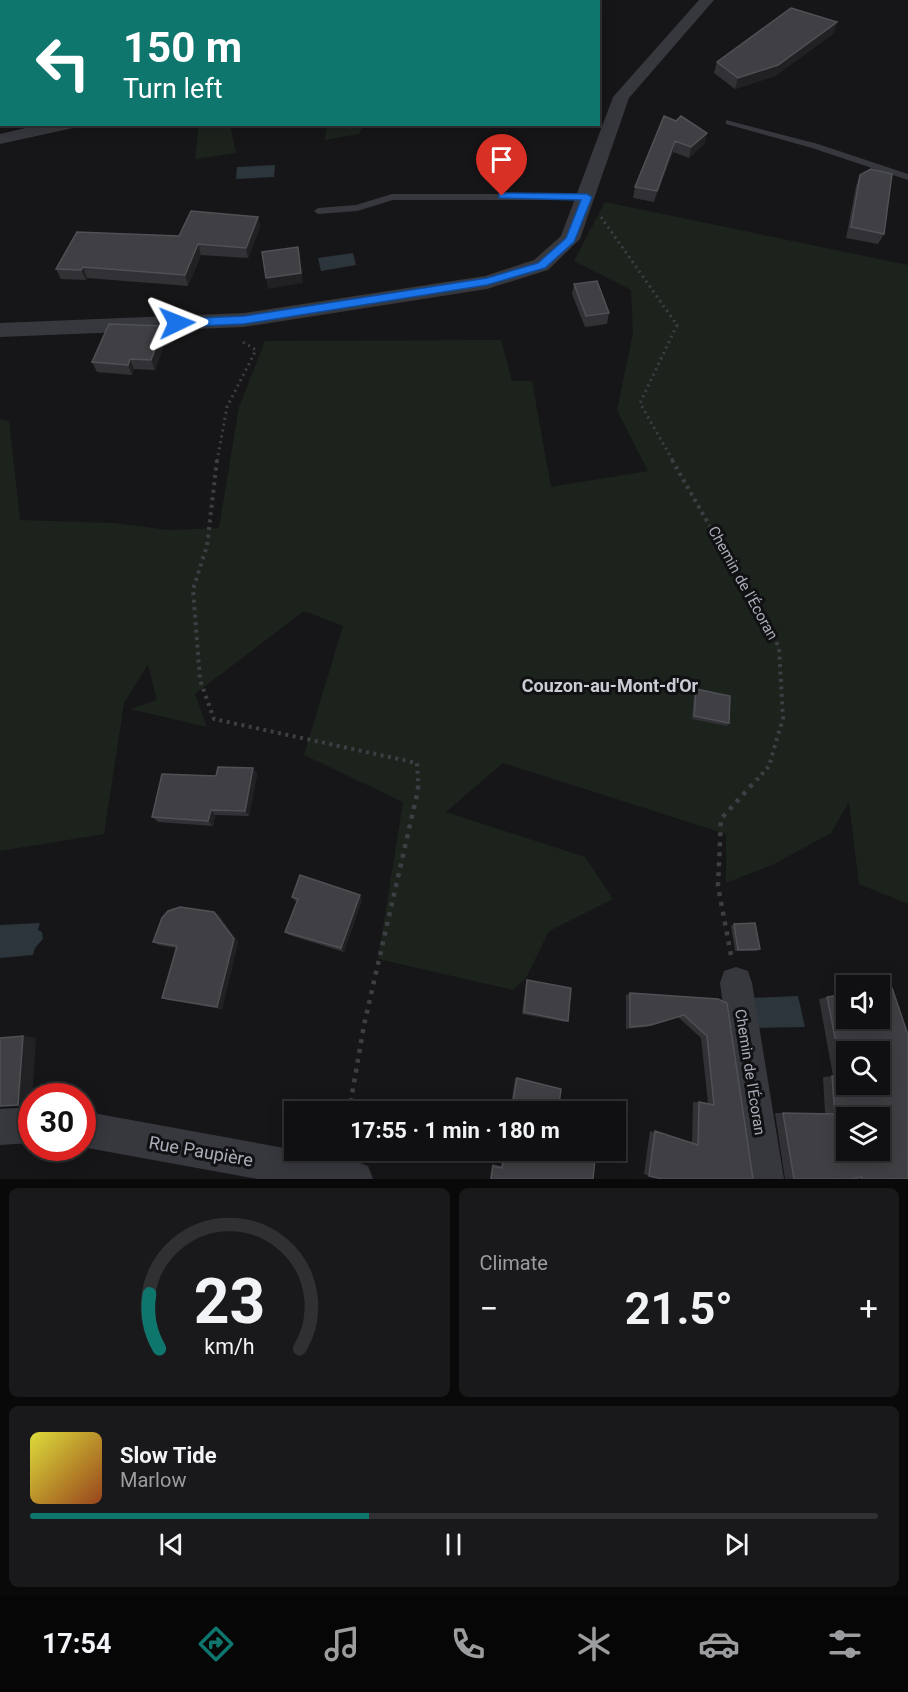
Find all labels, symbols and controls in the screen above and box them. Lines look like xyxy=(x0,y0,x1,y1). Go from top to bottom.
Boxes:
text: 150 m xyxy=(123,23,242,72)
icon: left xyxy=(24,24,102,102)
text: Turn left xyxy=(123,73,223,105)
pin xyxy=(476,134,527,196)
icon: arrive xyxy=(485,143,518,176)
position arrow xyxy=(145,291,209,355)
street label: Chemin de l'Écoran xyxy=(704,523,782,643)
district label: Couzon-au-Mont-d'Or xyxy=(522,675,699,696)
map controls xyxy=(836,975,890,1161)
button: sound xyxy=(836,975,890,1029)
street label: Chemin de l'Écoran xyxy=(731,1008,769,1136)
button: search xyxy=(836,1041,890,1095)
speed limit sign: 30 xyxy=(18,1083,96,1161)
button: layers xyxy=(836,1107,890,1161)
text: 17:55 · 1 min · 180 m xyxy=(350,1118,560,1143)
street label: Rue Paupière xyxy=(147,1131,255,1171)
text: Climate xyxy=(480,1251,548,1275)
text: 23 xyxy=(193,1265,265,1338)
text: 21.5° xyxy=(625,1282,733,1335)
text: − xyxy=(480,1289,498,1328)
text: + xyxy=(859,1289,878,1328)
text: km/h xyxy=(204,1335,254,1360)
text: Slow Tide xyxy=(120,1443,217,1468)
text: Marlow xyxy=(120,1468,186,1492)
icon: previous xyxy=(155,1528,188,1561)
icon: pause xyxy=(437,1528,470,1561)
icon: next xyxy=(720,1528,753,1561)
icon: directions xyxy=(195,1623,237,1665)
icon: music xyxy=(321,1623,363,1665)
icon: phone xyxy=(447,1623,489,1665)
icon: climate xyxy=(573,1623,615,1665)
icon: car xyxy=(698,1623,740,1665)
icon: filters xyxy=(824,1623,866,1665)
text: 17:54 xyxy=(42,1628,111,1660)

